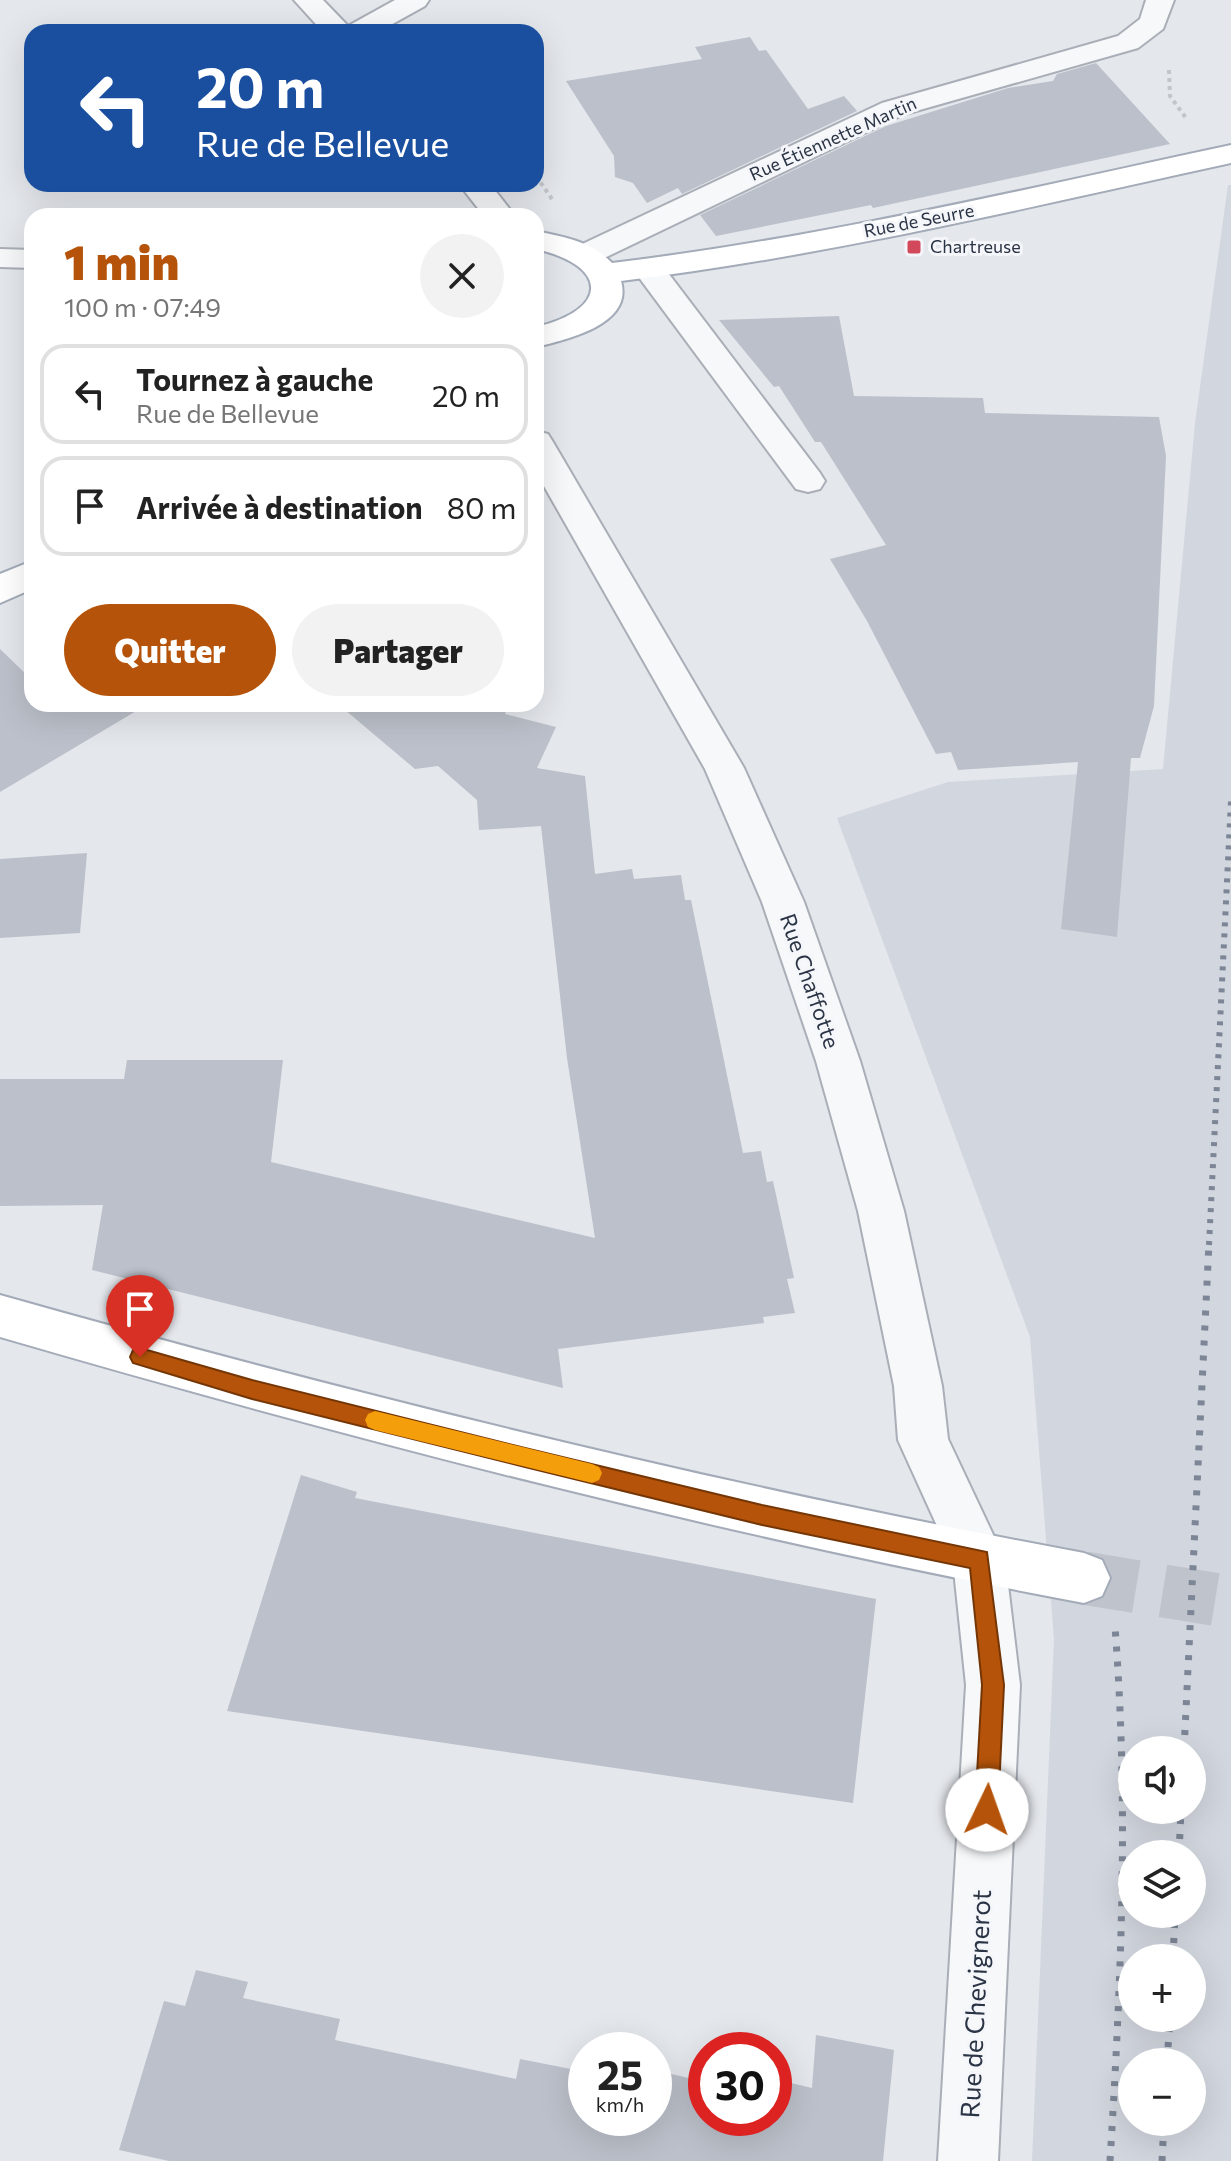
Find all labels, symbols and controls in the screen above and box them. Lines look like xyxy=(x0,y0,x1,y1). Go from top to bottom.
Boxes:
text: 20 m xyxy=(196,51,324,120)
icon: left xyxy=(64,56,168,160)
street label: Rue Étiennette Martin xyxy=(746,91,920,185)
text: Rue de Bellevue xyxy=(196,120,449,164)
street label: Rue de Seurre xyxy=(862,199,976,241)
text: 1 min xyxy=(64,231,179,290)
button: close xyxy=(420,234,504,318)
place label: Chartreuse xyxy=(930,235,1021,257)
marker: Chartreuse xyxy=(905,238,923,256)
text: 100 m · 07:49 xyxy=(64,291,221,322)
text: Tournez à gauche xyxy=(136,360,373,397)
icon: left xyxy=(68,372,112,416)
text: 20 m xyxy=(432,376,500,413)
text: Rue de Bellevue xyxy=(136,397,319,428)
icon: arrive xyxy=(68,484,112,528)
text: Arrivée à destination xyxy=(136,488,423,525)
text: 80 m xyxy=(447,488,516,525)
button: Quitter xyxy=(64,604,276,696)
button: Partager xyxy=(292,604,504,696)
street label: Rue Chaffotte xyxy=(775,910,846,1052)
pin xyxy=(106,1275,174,1357)
icon: arrive xyxy=(118,1287,162,1331)
map controls xyxy=(1118,1736,1206,2136)
button: sound xyxy=(1118,1736,1206,1824)
position arrow xyxy=(945,1768,1029,1852)
button: layers xyxy=(1118,1840,1206,1928)
street label: Rue de Chevignerot xyxy=(953,1889,996,2119)
button: + xyxy=(1118,1944,1206,2032)
speed limit sign: 30 xyxy=(688,2032,792,2136)
button: − xyxy=(1118,2048,1206,2136)
text: 25 xyxy=(597,2049,643,2098)
text: km/h xyxy=(596,2092,644,2116)

